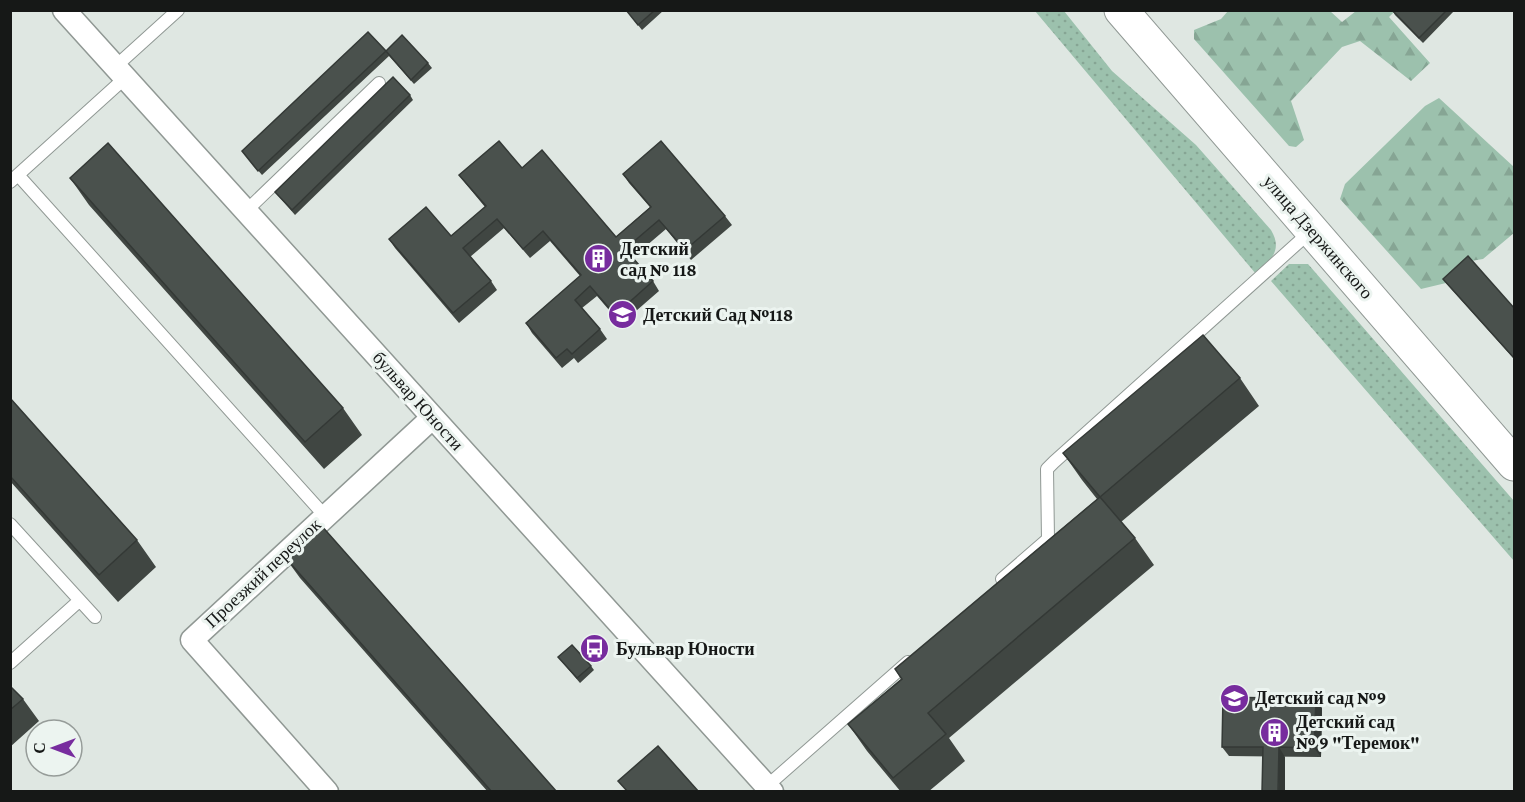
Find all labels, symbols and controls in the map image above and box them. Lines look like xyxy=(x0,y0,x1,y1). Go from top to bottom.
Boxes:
street label: улица Дзержинского xyxy=(1259,171,1377,303)
place label: Детский сад № 118 xyxy=(620,239,697,280)
building icon: Детский сад № 118 xyxy=(583,243,615,275)
school or university icon: Детский Сад №118 xyxy=(606,299,638,331)
place label: Детский Сад №118 xyxy=(643,305,793,325)
street label: бульвар Юности xyxy=(369,348,468,455)
street label: Проезжий переулок xyxy=(201,514,325,632)
bus stop icon: Бульвар Юности xyxy=(579,633,611,665)
place label: Бульвар Юности xyxy=(616,639,755,659)
school or university icon: Детский сад №9 xyxy=(1218,682,1250,714)
place label: Детский сад №9 xyxy=(1255,688,1386,708)
place label: Детский сад № 9 "Теремок" xyxy=(1296,712,1420,753)
building icon: Детский сад № 9 "Теремок" xyxy=(1259,716,1291,748)
north arrow xyxy=(24,718,84,778)
text: С xyxy=(31,742,48,754)

